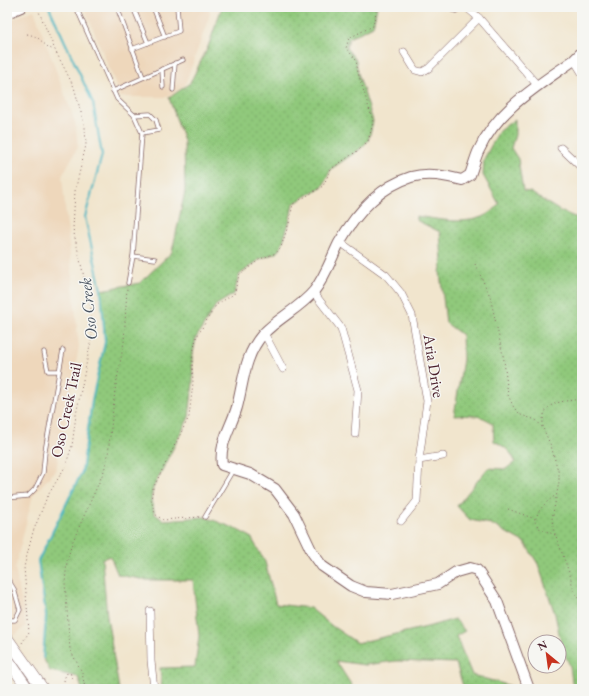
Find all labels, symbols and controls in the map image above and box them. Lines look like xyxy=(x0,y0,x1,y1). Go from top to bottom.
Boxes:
water label: Oso Creek xyxy=(74,277,102,341)
street label: Aria Drive xyxy=(418,332,449,399)
street label: Oso Creek Trail xyxy=(46,360,86,460)
north arrow xyxy=(527,634,567,674)
text: N xyxy=(535,637,550,654)

